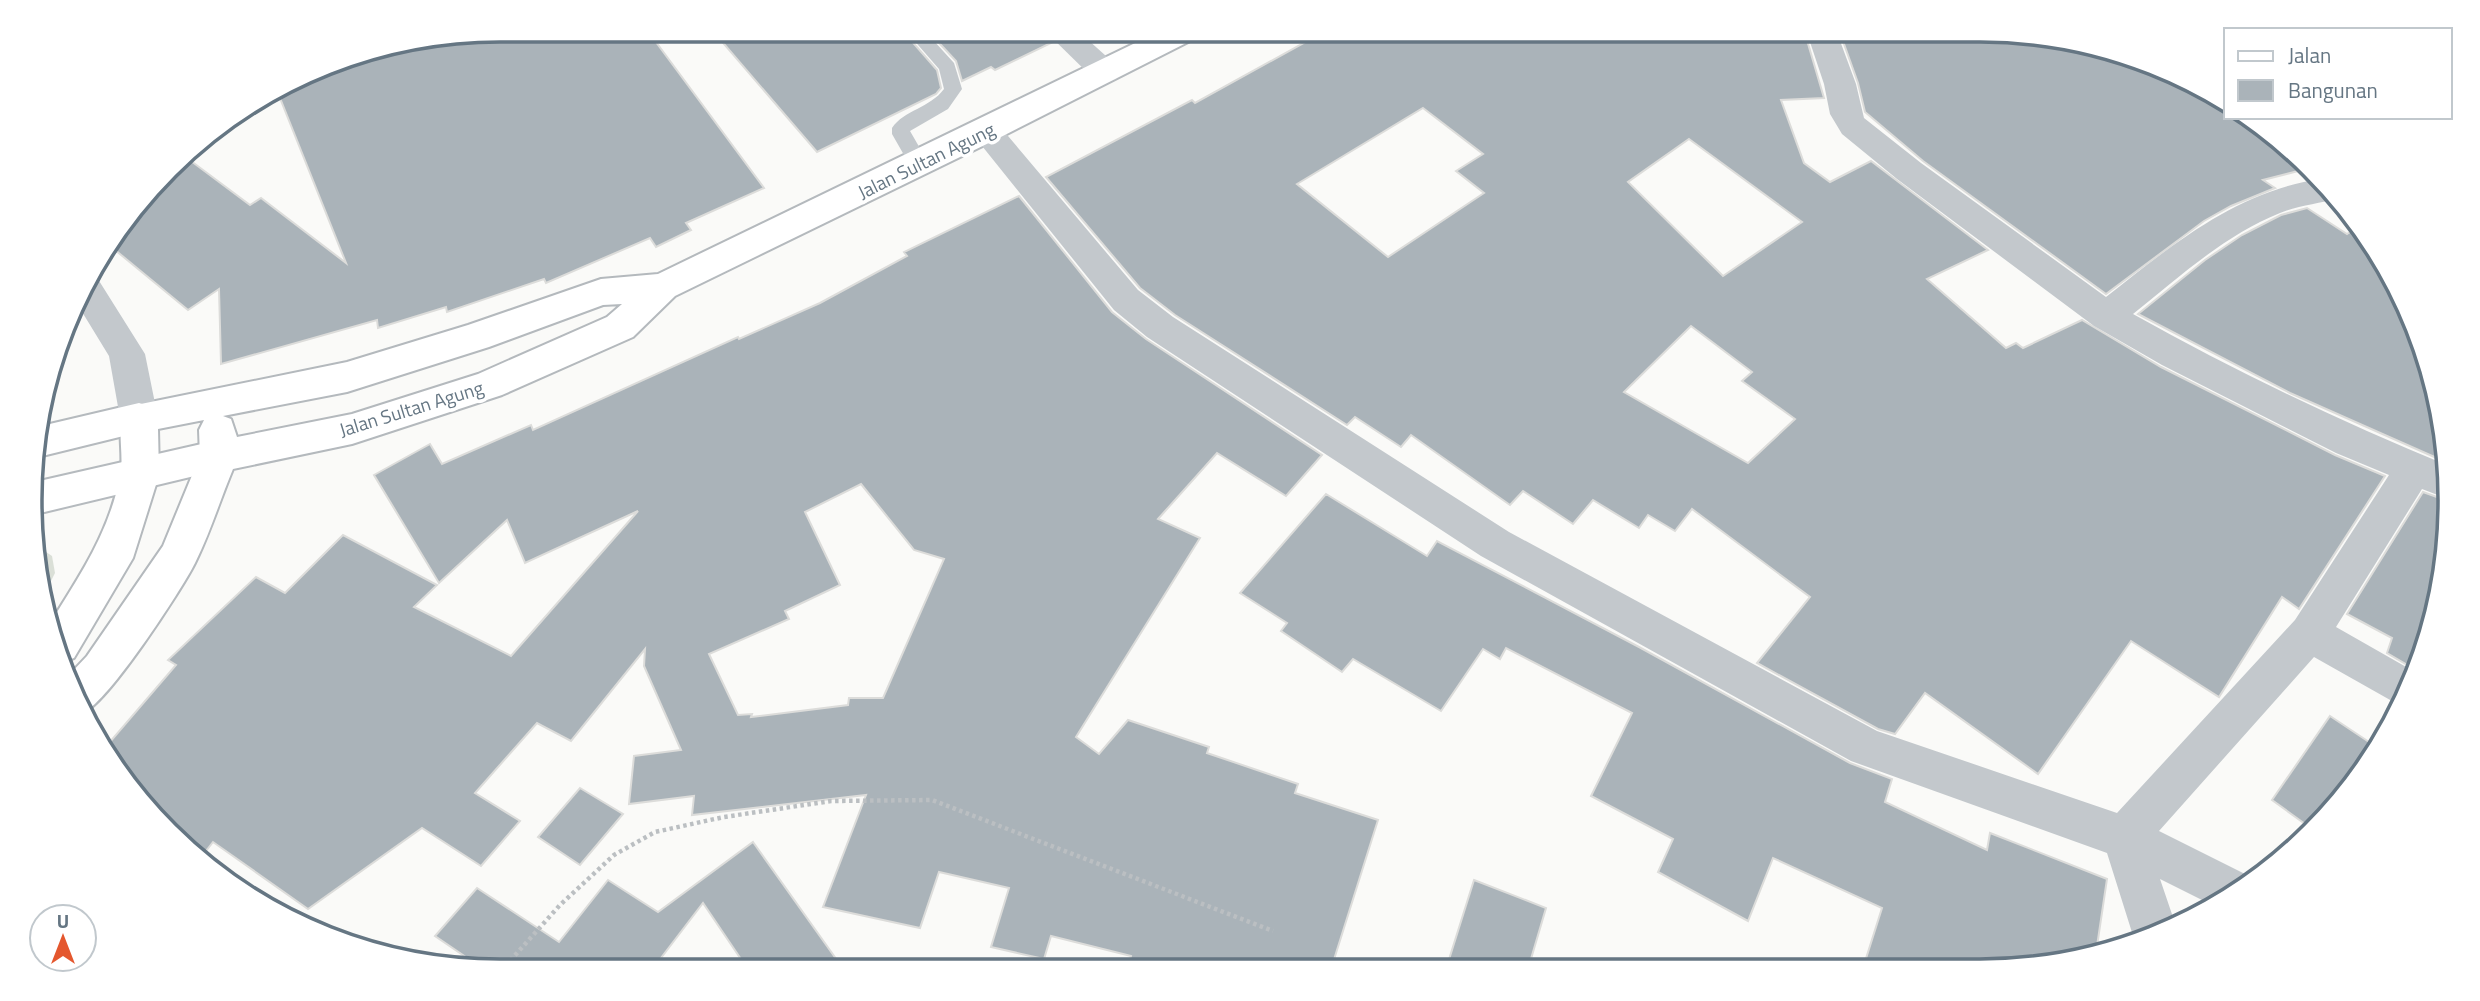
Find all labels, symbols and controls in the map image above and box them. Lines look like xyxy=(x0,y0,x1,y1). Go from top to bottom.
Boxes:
legend xyxy=(2224,28,2452,119)
text: Jalan xyxy=(2288,39,2331,71)
text: Bangunan xyxy=(2288,74,2378,106)
street label: Jalan Sultan Agung xyxy=(852,114,1000,206)
street label: Jalan Sultan Agung xyxy=(335,372,487,444)
north arrow xyxy=(28,903,98,973)
text: U xyxy=(57,906,69,935)

